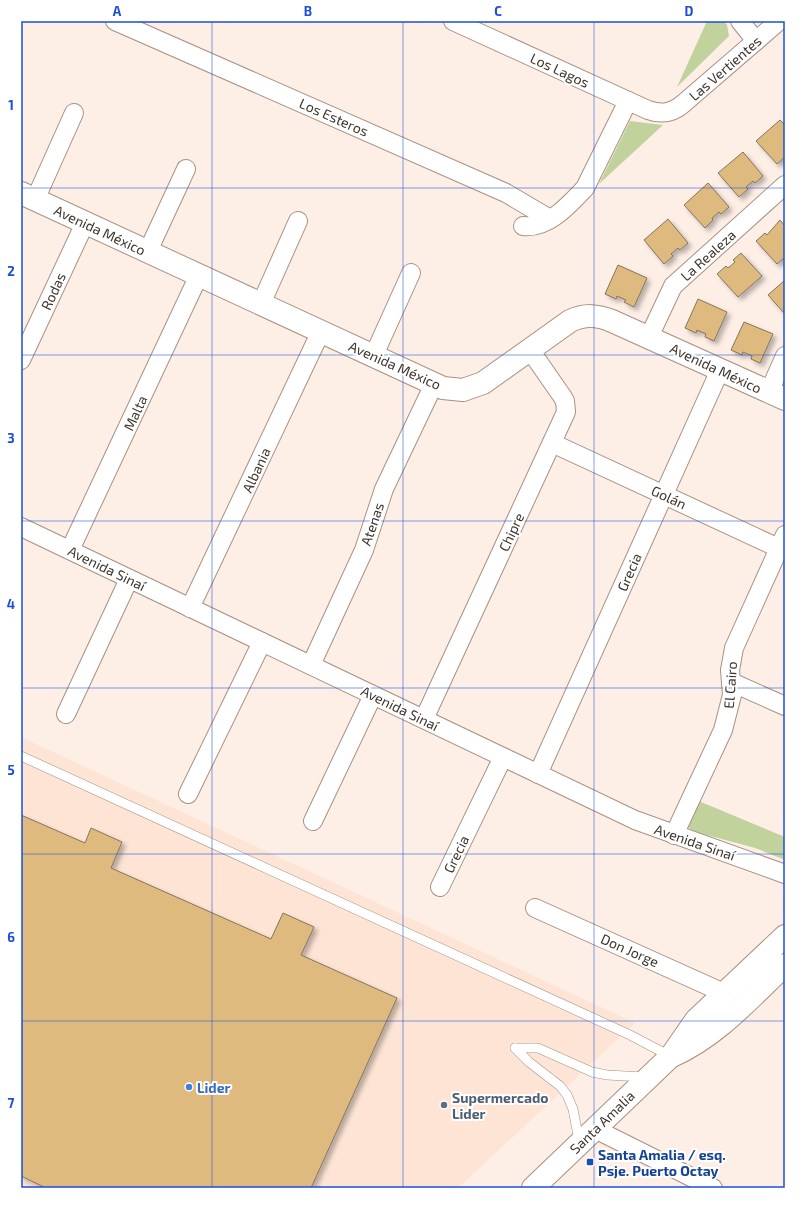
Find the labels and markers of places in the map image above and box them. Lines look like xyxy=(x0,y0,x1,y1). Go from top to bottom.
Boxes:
place label: Lider xyxy=(197,1079,231,1096)
marker: Lider xyxy=(184,1082,194,1092)
place label: Supermercado Lider xyxy=(452,1089,549,1122)
marker: Supermercado Lider xyxy=(439,1100,449,1110)
place label: Santa Amalia / esq. Psje. Puerto Octay xyxy=(598,1146,726,1179)
marker: Santa Amalia / esq. Psje. Puerto Octay xyxy=(585,1157,595,1167)

